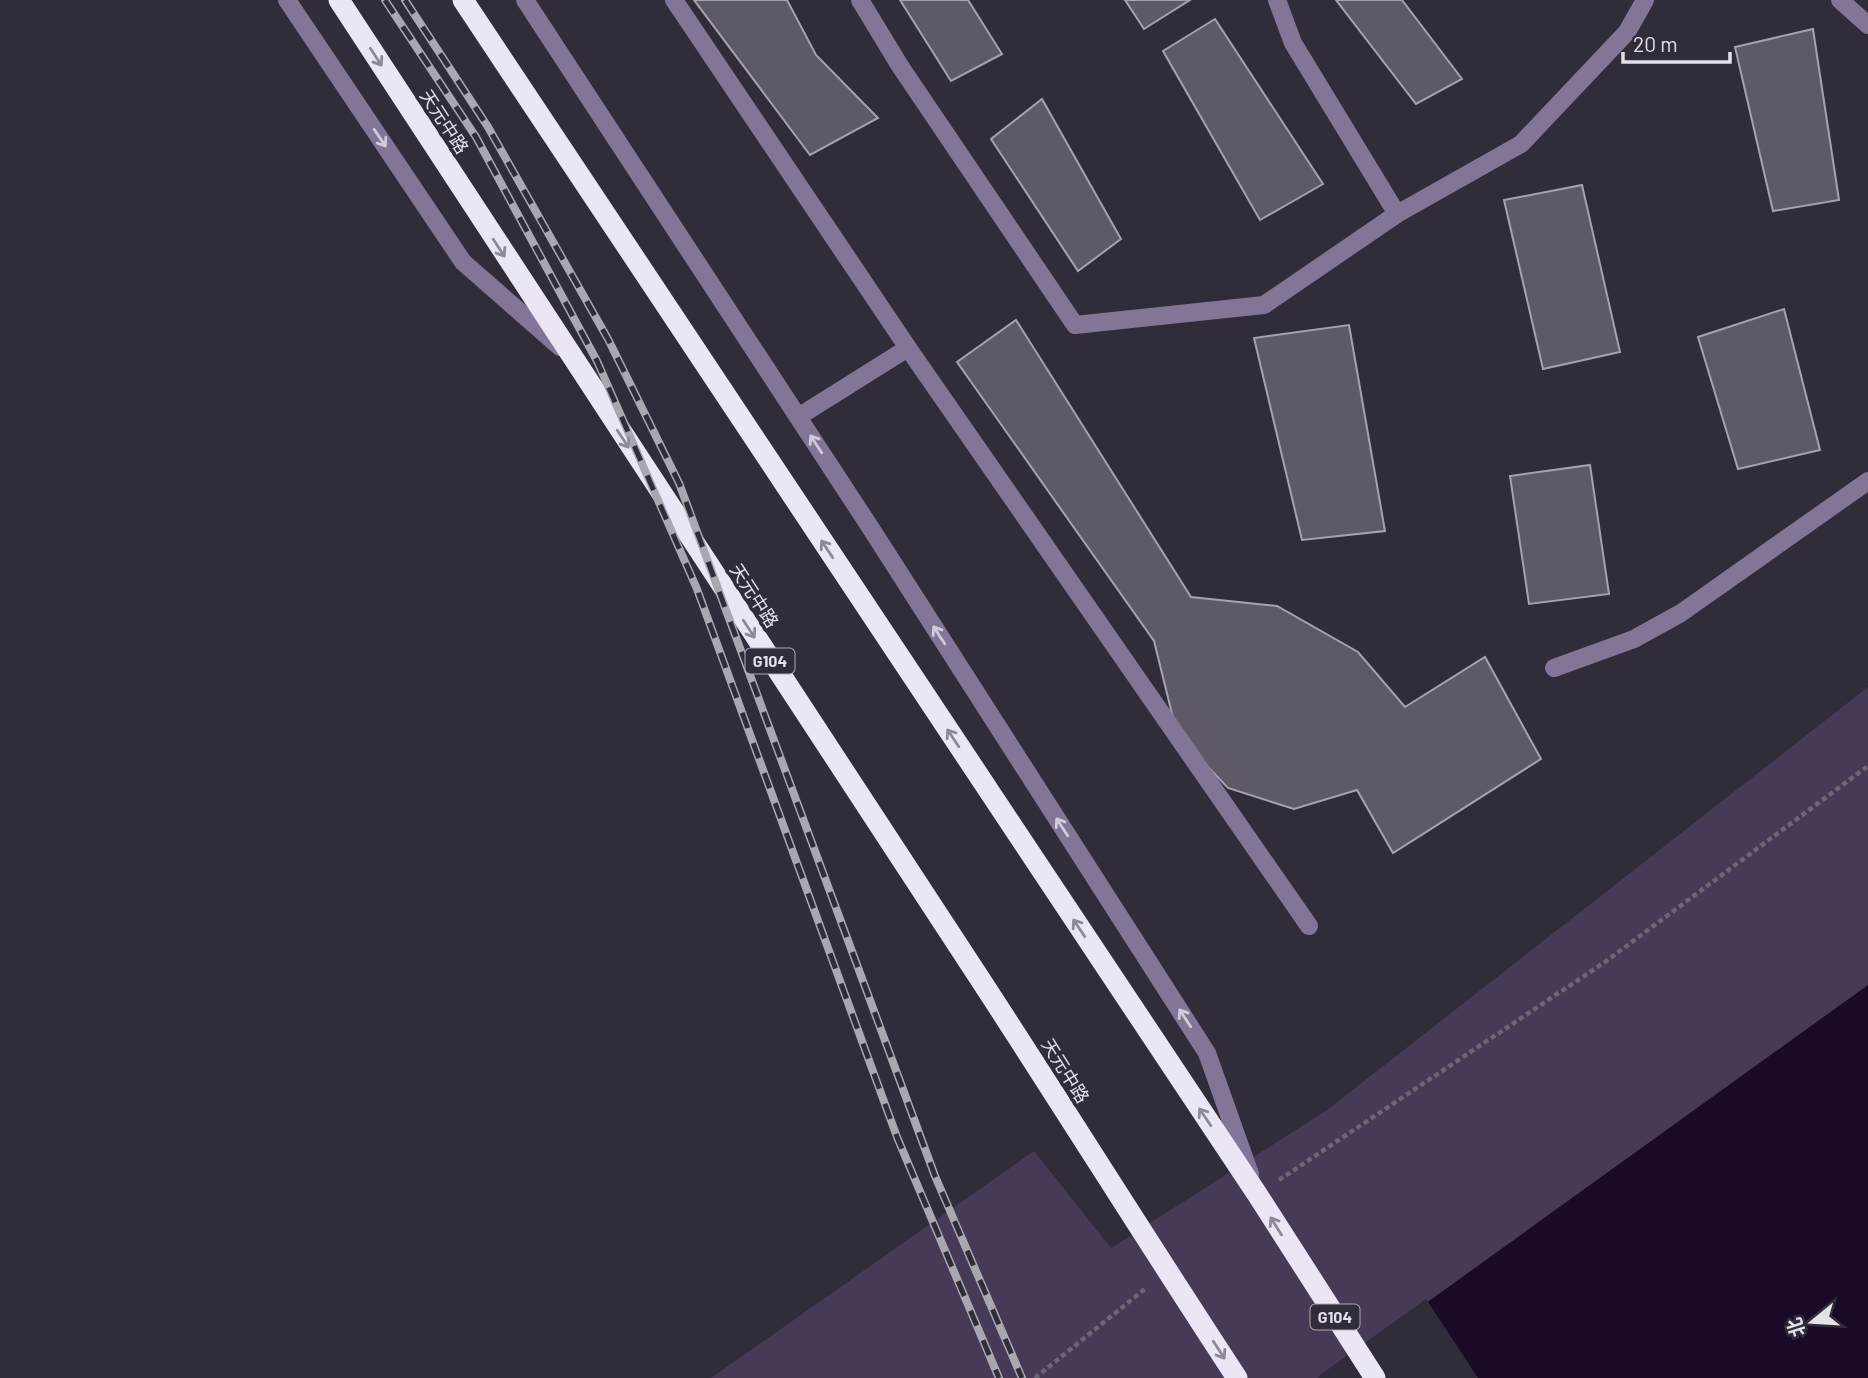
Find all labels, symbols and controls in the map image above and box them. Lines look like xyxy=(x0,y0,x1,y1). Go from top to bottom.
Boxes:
scale bar xyxy=(1623,21,1730,65)
text: 20 m xyxy=(1633,31,1678,56)
one-way arrow xyxy=(369,47,383,67)
street label: 天元中路 xyxy=(416,85,474,158)
one-way arrow xyxy=(372,128,387,147)
one-way arrow xyxy=(492,238,506,258)
one-way arrow xyxy=(616,429,631,448)
one-way arrow xyxy=(809,435,823,455)
one-way arrow xyxy=(820,539,834,559)
street label: 天元中路 xyxy=(726,559,784,632)
one-way arrow xyxy=(742,619,756,638)
one-way arrow xyxy=(932,626,946,646)
road number: G104 xyxy=(746,648,794,674)
one-way arrow xyxy=(946,729,961,748)
one-way arrow xyxy=(1055,818,1070,837)
one-way arrow xyxy=(1072,918,1086,938)
one-way arrow xyxy=(1178,1009,1192,1029)
street label: 天元中路 xyxy=(1037,1034,1094,1107)
one-way arrow xyxy=(1198,1108,1213,1127)
one-way arrow xyxy=(1269,1216,1283,1236)
north arrow xyxy=(1777,1287,1847,1357)
road number: G104 xyxy=(1310,1304,1360,1330)
text: 北 xyxy=(1781,1315,1809,1340)
one-way arrow xyxy=(1212,1340,1226,1360)

